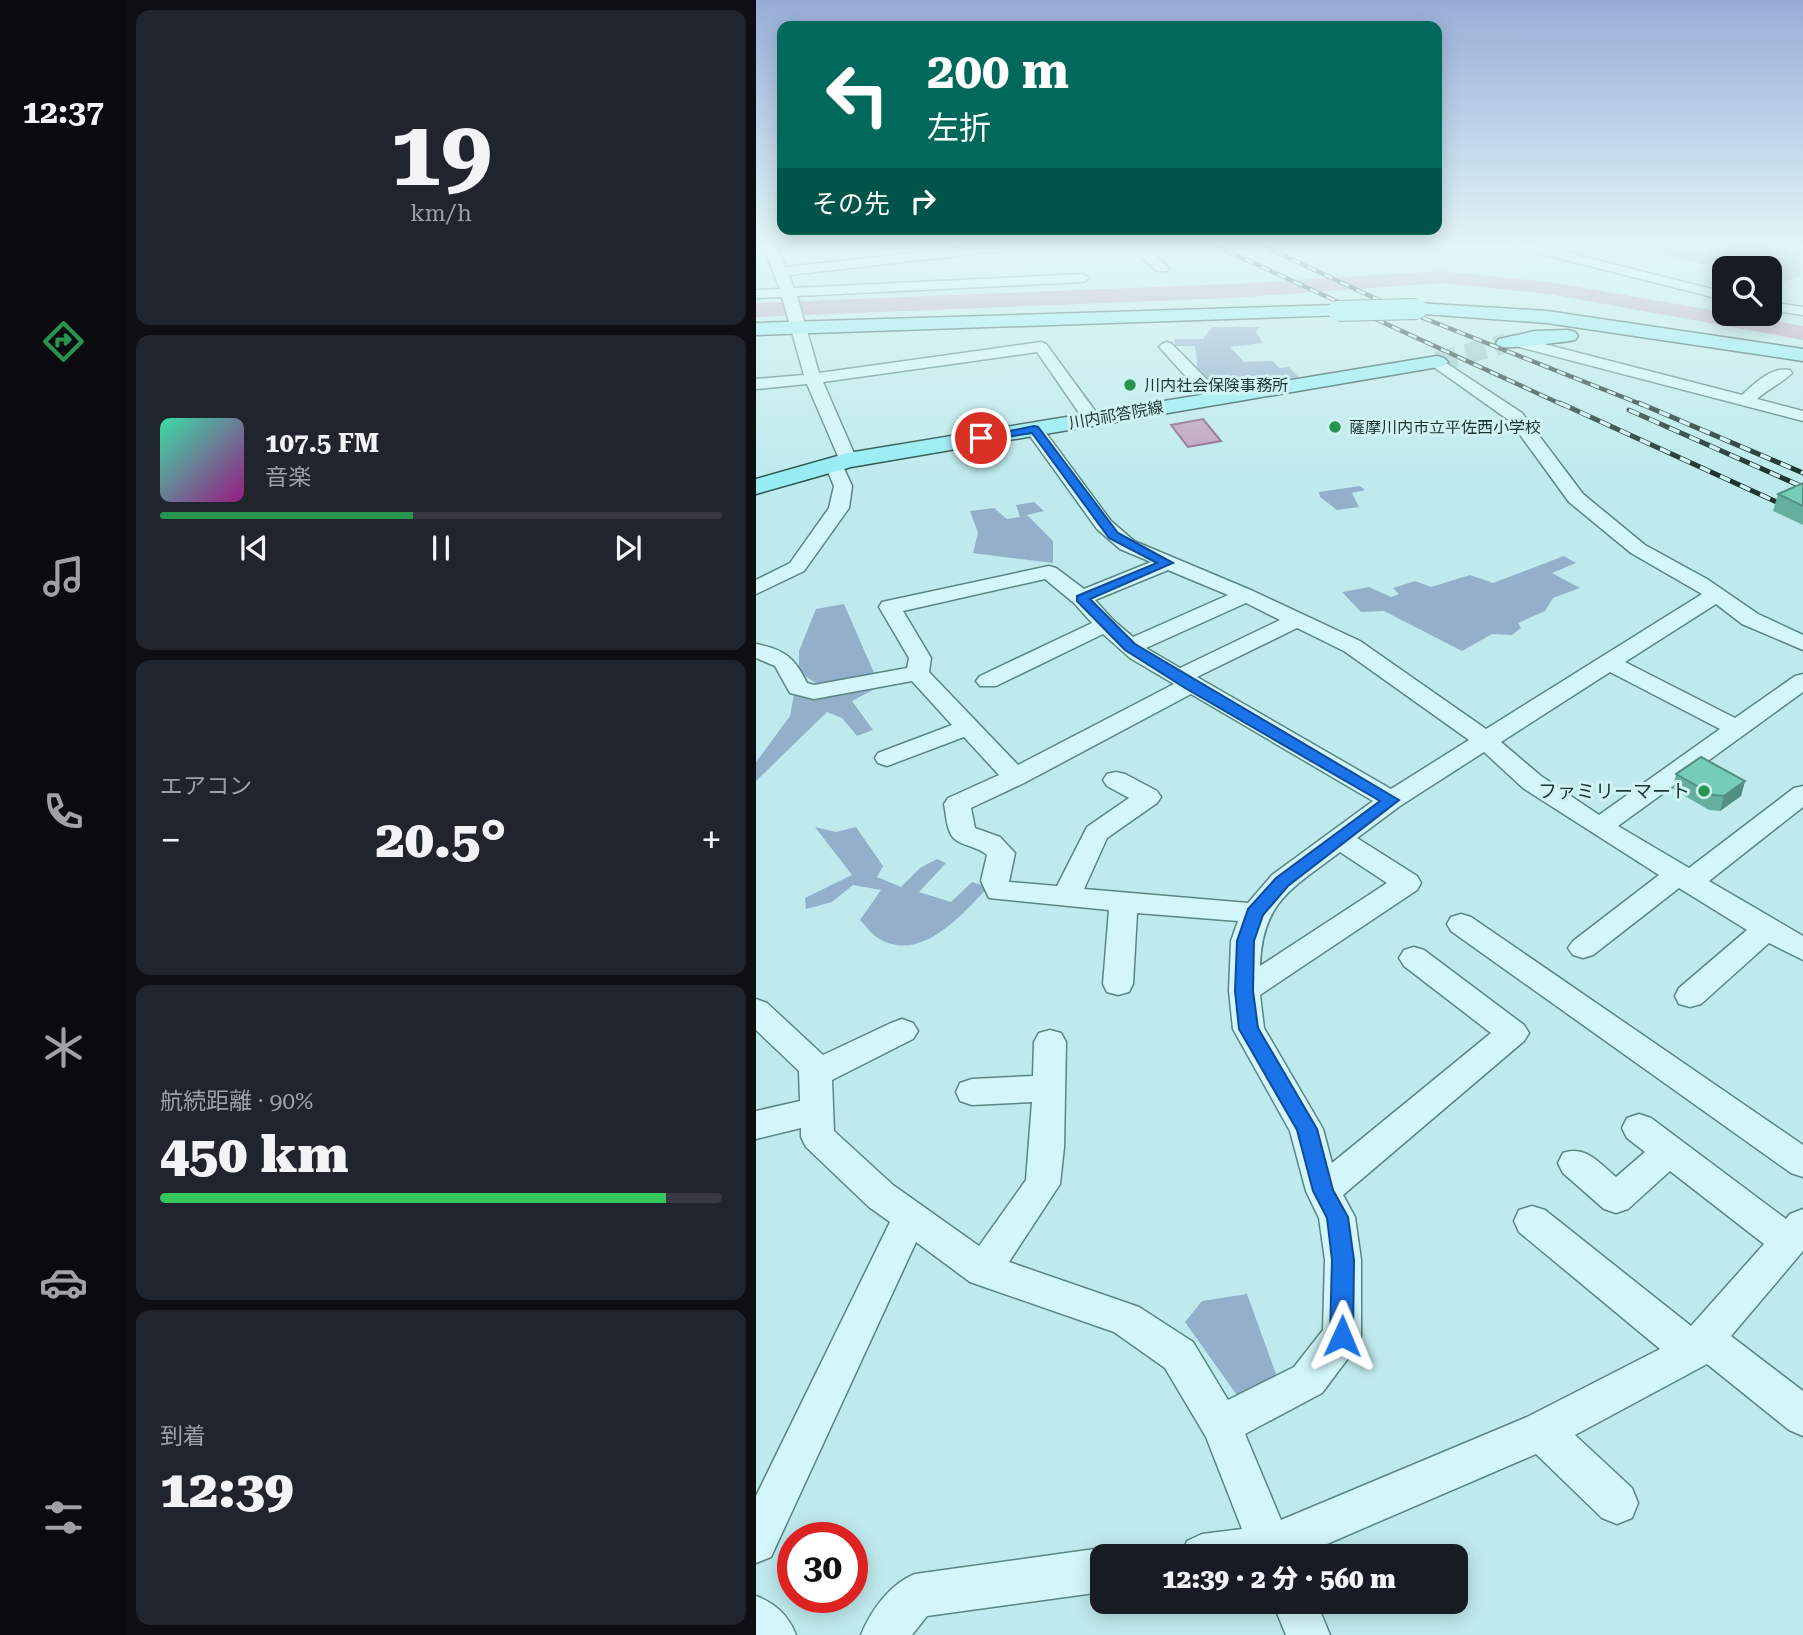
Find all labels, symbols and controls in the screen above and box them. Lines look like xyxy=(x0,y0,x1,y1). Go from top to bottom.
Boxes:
text: 200 m xyxy=(927,43,1069,100)
icon: left xyxy=(812,49,903,140)
text: 12:37 xyxy=(22,93,104,131)
text: 19 xyxy=(390,101,492,207)
text: 左折 xyxy=(927,109,991,147)
icon: right xyxy=(904,182,942,220)
text: その先 xyxy=(812,189,890,219)
text: km/h xyxy=(410,200,472,227)
map controls xyxy=(1712,256,1782,326)
button: search xyxy=(1712,256,1782,326)
icon: directions xyxy=(39,317,88,366)
place label: 川内社会保険事務所 xyxy=(1144,376,1288,395)
marker: 川内社会保険事務所 xyxy=(1122,377,1138,393)
street label: 川内祁答院線 xyxy=(1067,397,1165,433)
pin xyxy=(951,408,1011,468)
place label: 薩摩川内市立平佐西小学校 xyxy=(1349,418,1541,437)
icon: arrive xyxy=(962,419,1000,457)
marker: 薩摩川内市立平佐西小学校 xyxy=(1327,419,1343,435)
text: 107.5 FM xyxy=(265,428,379,458)
text: 音楽 xyxy=(265,464,311,491)
icon: previous xyxy=(235,529,273,567)
icon: pause xyxy=(422,529,460,567)
icon: next xyxy=(609,529,647,567)
icon: music xyxy=(39,552,88,601)
text: エアコン xyxy=(160,773,252,800)
place label: ファミリーマート xyxy=(1538,780,1690,803)
marker: ファミリーマート xyxy=(1696,783,1712,799)
icon: phone xyxy=(39,787,88,836)
text: 20.5° xyxy=(376,809,506,870)
text: − xyxy=(160,818,181,862)
text: + xyxy=(701,818,722,862)
icon: climate xyxy=(39,1023,88,1072)
text: 航続距離 · 90% xyxy=(160,1088,313,1115)
text: 450 km xyxy=(160,1124,348,1185)
icon: car xyxy=(39,1258,88,1307)
position arrow xyxy=(1305,1299,1379,1373)
text: 到着 xyxy=(160,1423,206,1450)
text: 12:39 xyxy=(160,1459,294,1520)
icon: filters xyxy=(39,1493,88,1542)
speed limit sign: 30 xyxy=(777,1522,868,1613)
text: 12:39 · 2 分 · 560 m xyxy=(1162,1564,1396,1594)

